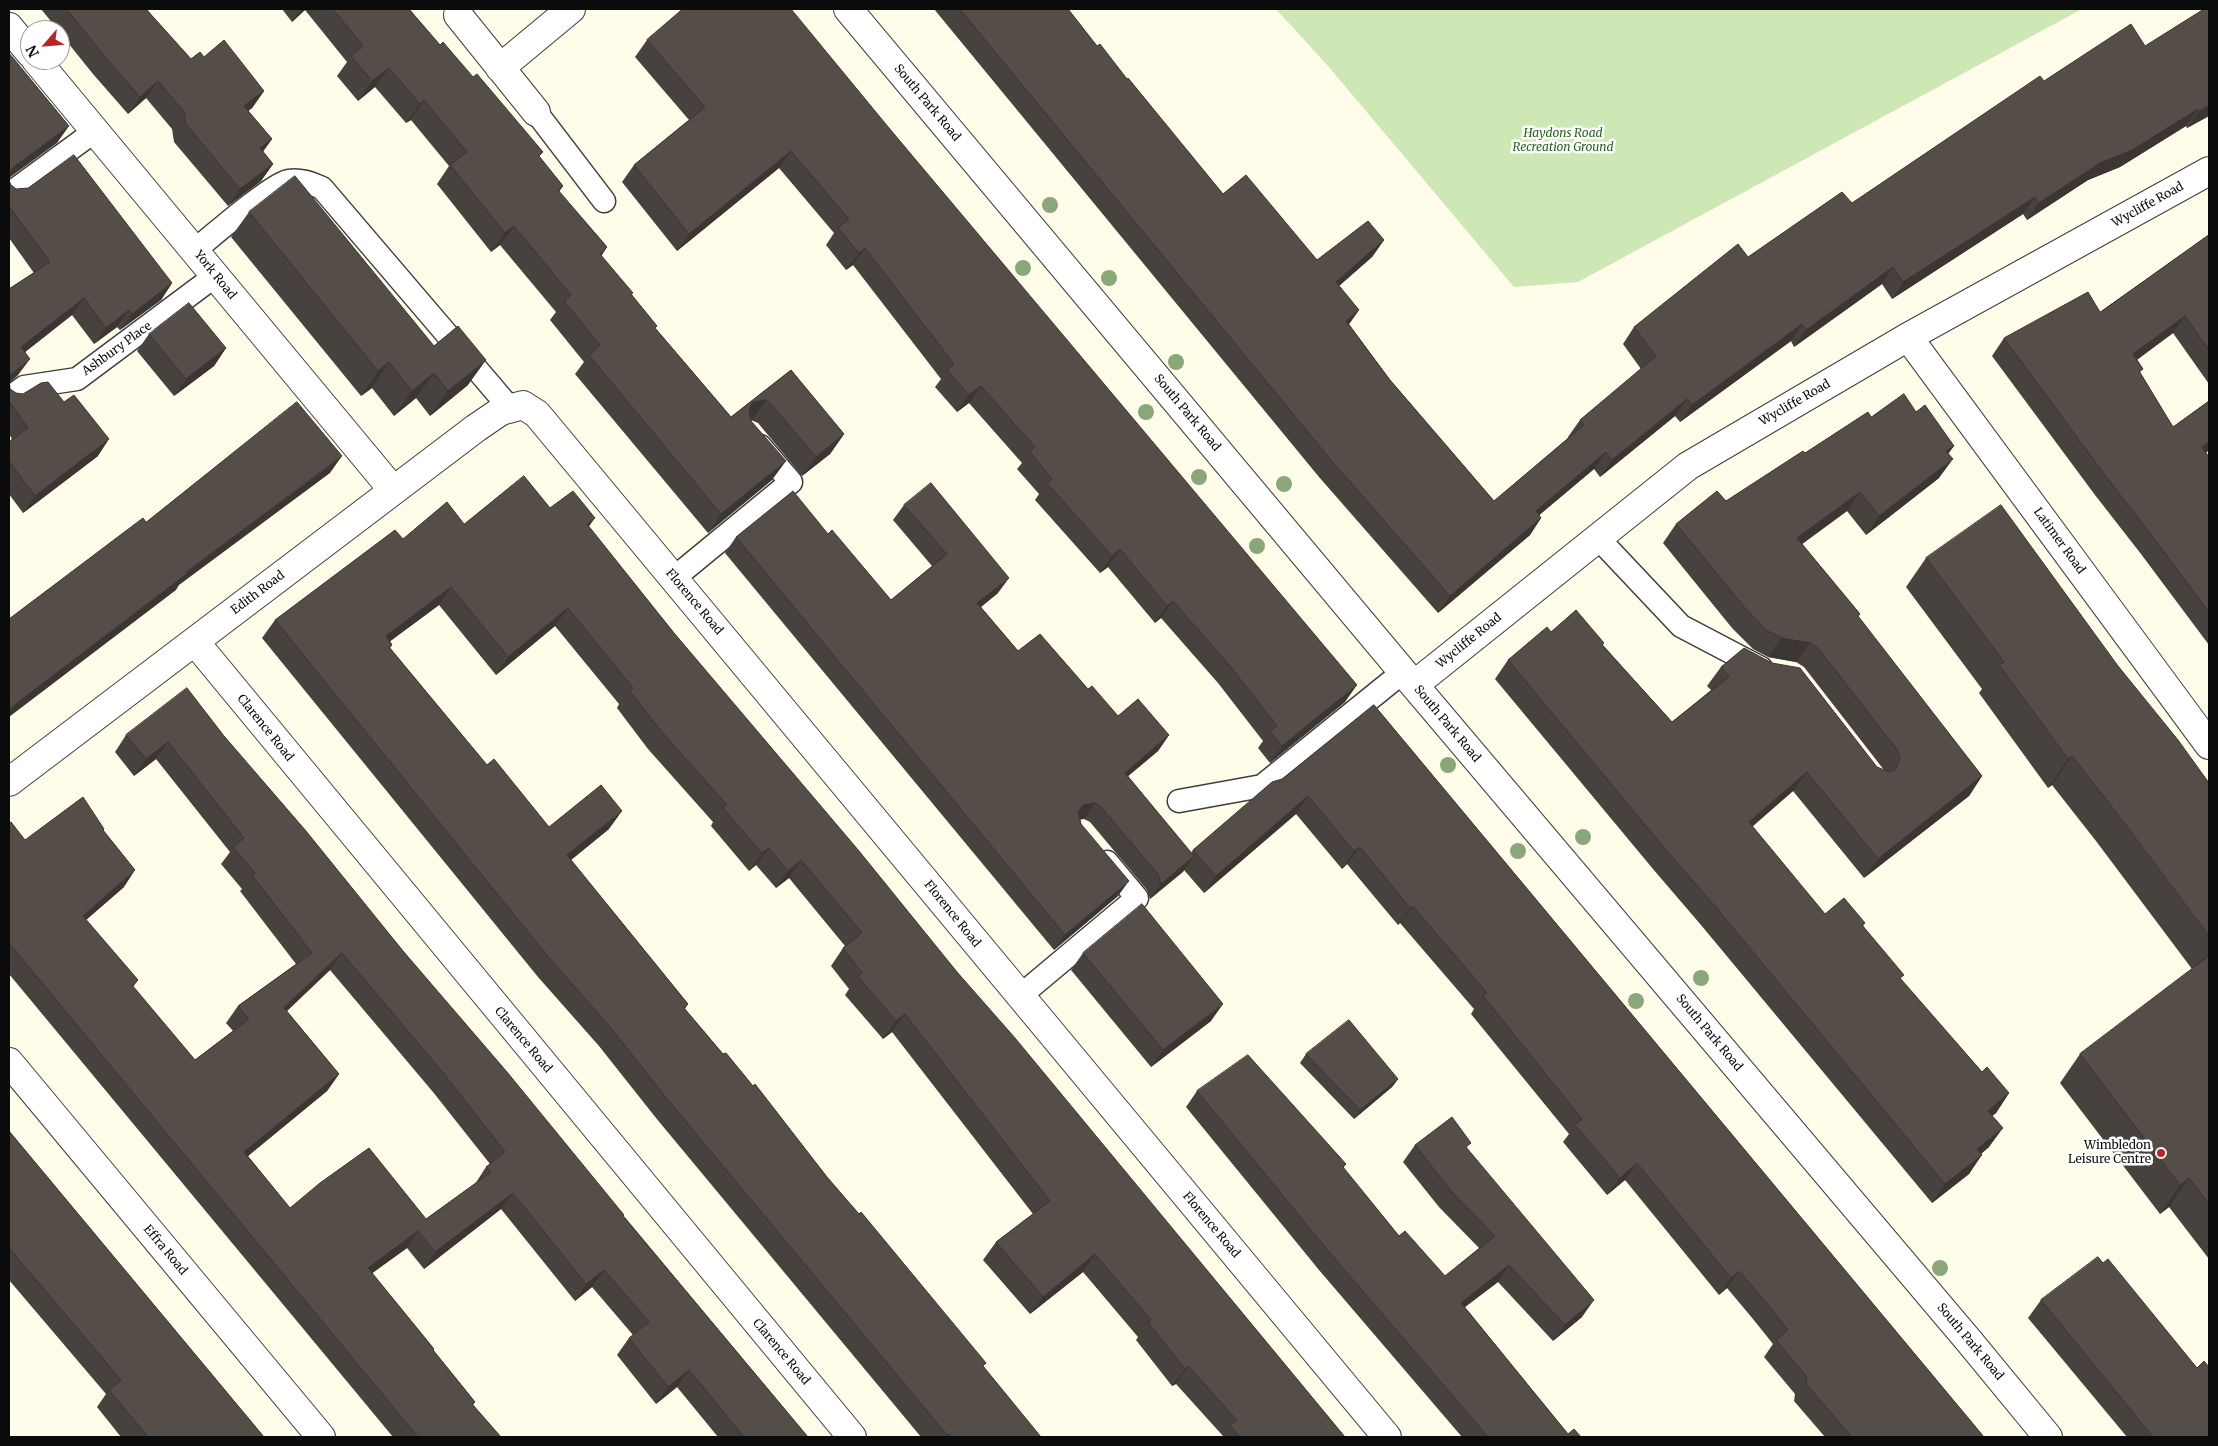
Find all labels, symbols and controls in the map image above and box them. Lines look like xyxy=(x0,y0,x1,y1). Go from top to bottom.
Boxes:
north arrow xyxy=(20,20,70,70)
text: N xyxy=(22,42,43,60)
street label: South Park Road xyxy=(891,62,963,144)
park label: Haydons Road Recreation Ground xyxy=(1512,127,1614,155)
street label: Wycliffe Road xyxy=(2110,179,2186,231)
street label: York Road xyxy=(191,248,239,302)
street label: Ashbury Place xyxy=(80,319,154,379)
street label: South Park Road xyxy=(1151,372,1223,454)
street label: Wycliffe Road xyxy=(1757,377,1833,429)
street label: Latimer Road xyxy=(2030,505,2088,577)
street label: Florence Road xyxy=(662,566,726,638)
street label: Edith Road xyxy=(228,568,288,618)
street label: Wycliffe Road xyxy=(1434,610,1504,672)
street label: South Park Road xyxy=(1411,683,1483,765)
street label: Clarence Road xyxy=(234,692,296,764)
street label: Florence Road xyxy=(921,878,983,950)
street label: South Park Road xyxy=(1673,992,1745,1074)
street label: Clarence Road xyxy=(491,1004,555,1076)
place label: Wimbledon Leisure Centre xyxy=(2068,1139,2151,1167)
marker: Wimbledon Leisure Centre xyxy=(2155,1147,2167,1159)
street label: Florence Road xyxy=(1179,1189,1243,1261)
street label: Effra Road xyxy=(140,1222,190,1278)
street label: South Park Road xyxy=(1934,1301,2006,1383)
street label: Clarence Road xyxy=(749,1316,813,1388)

